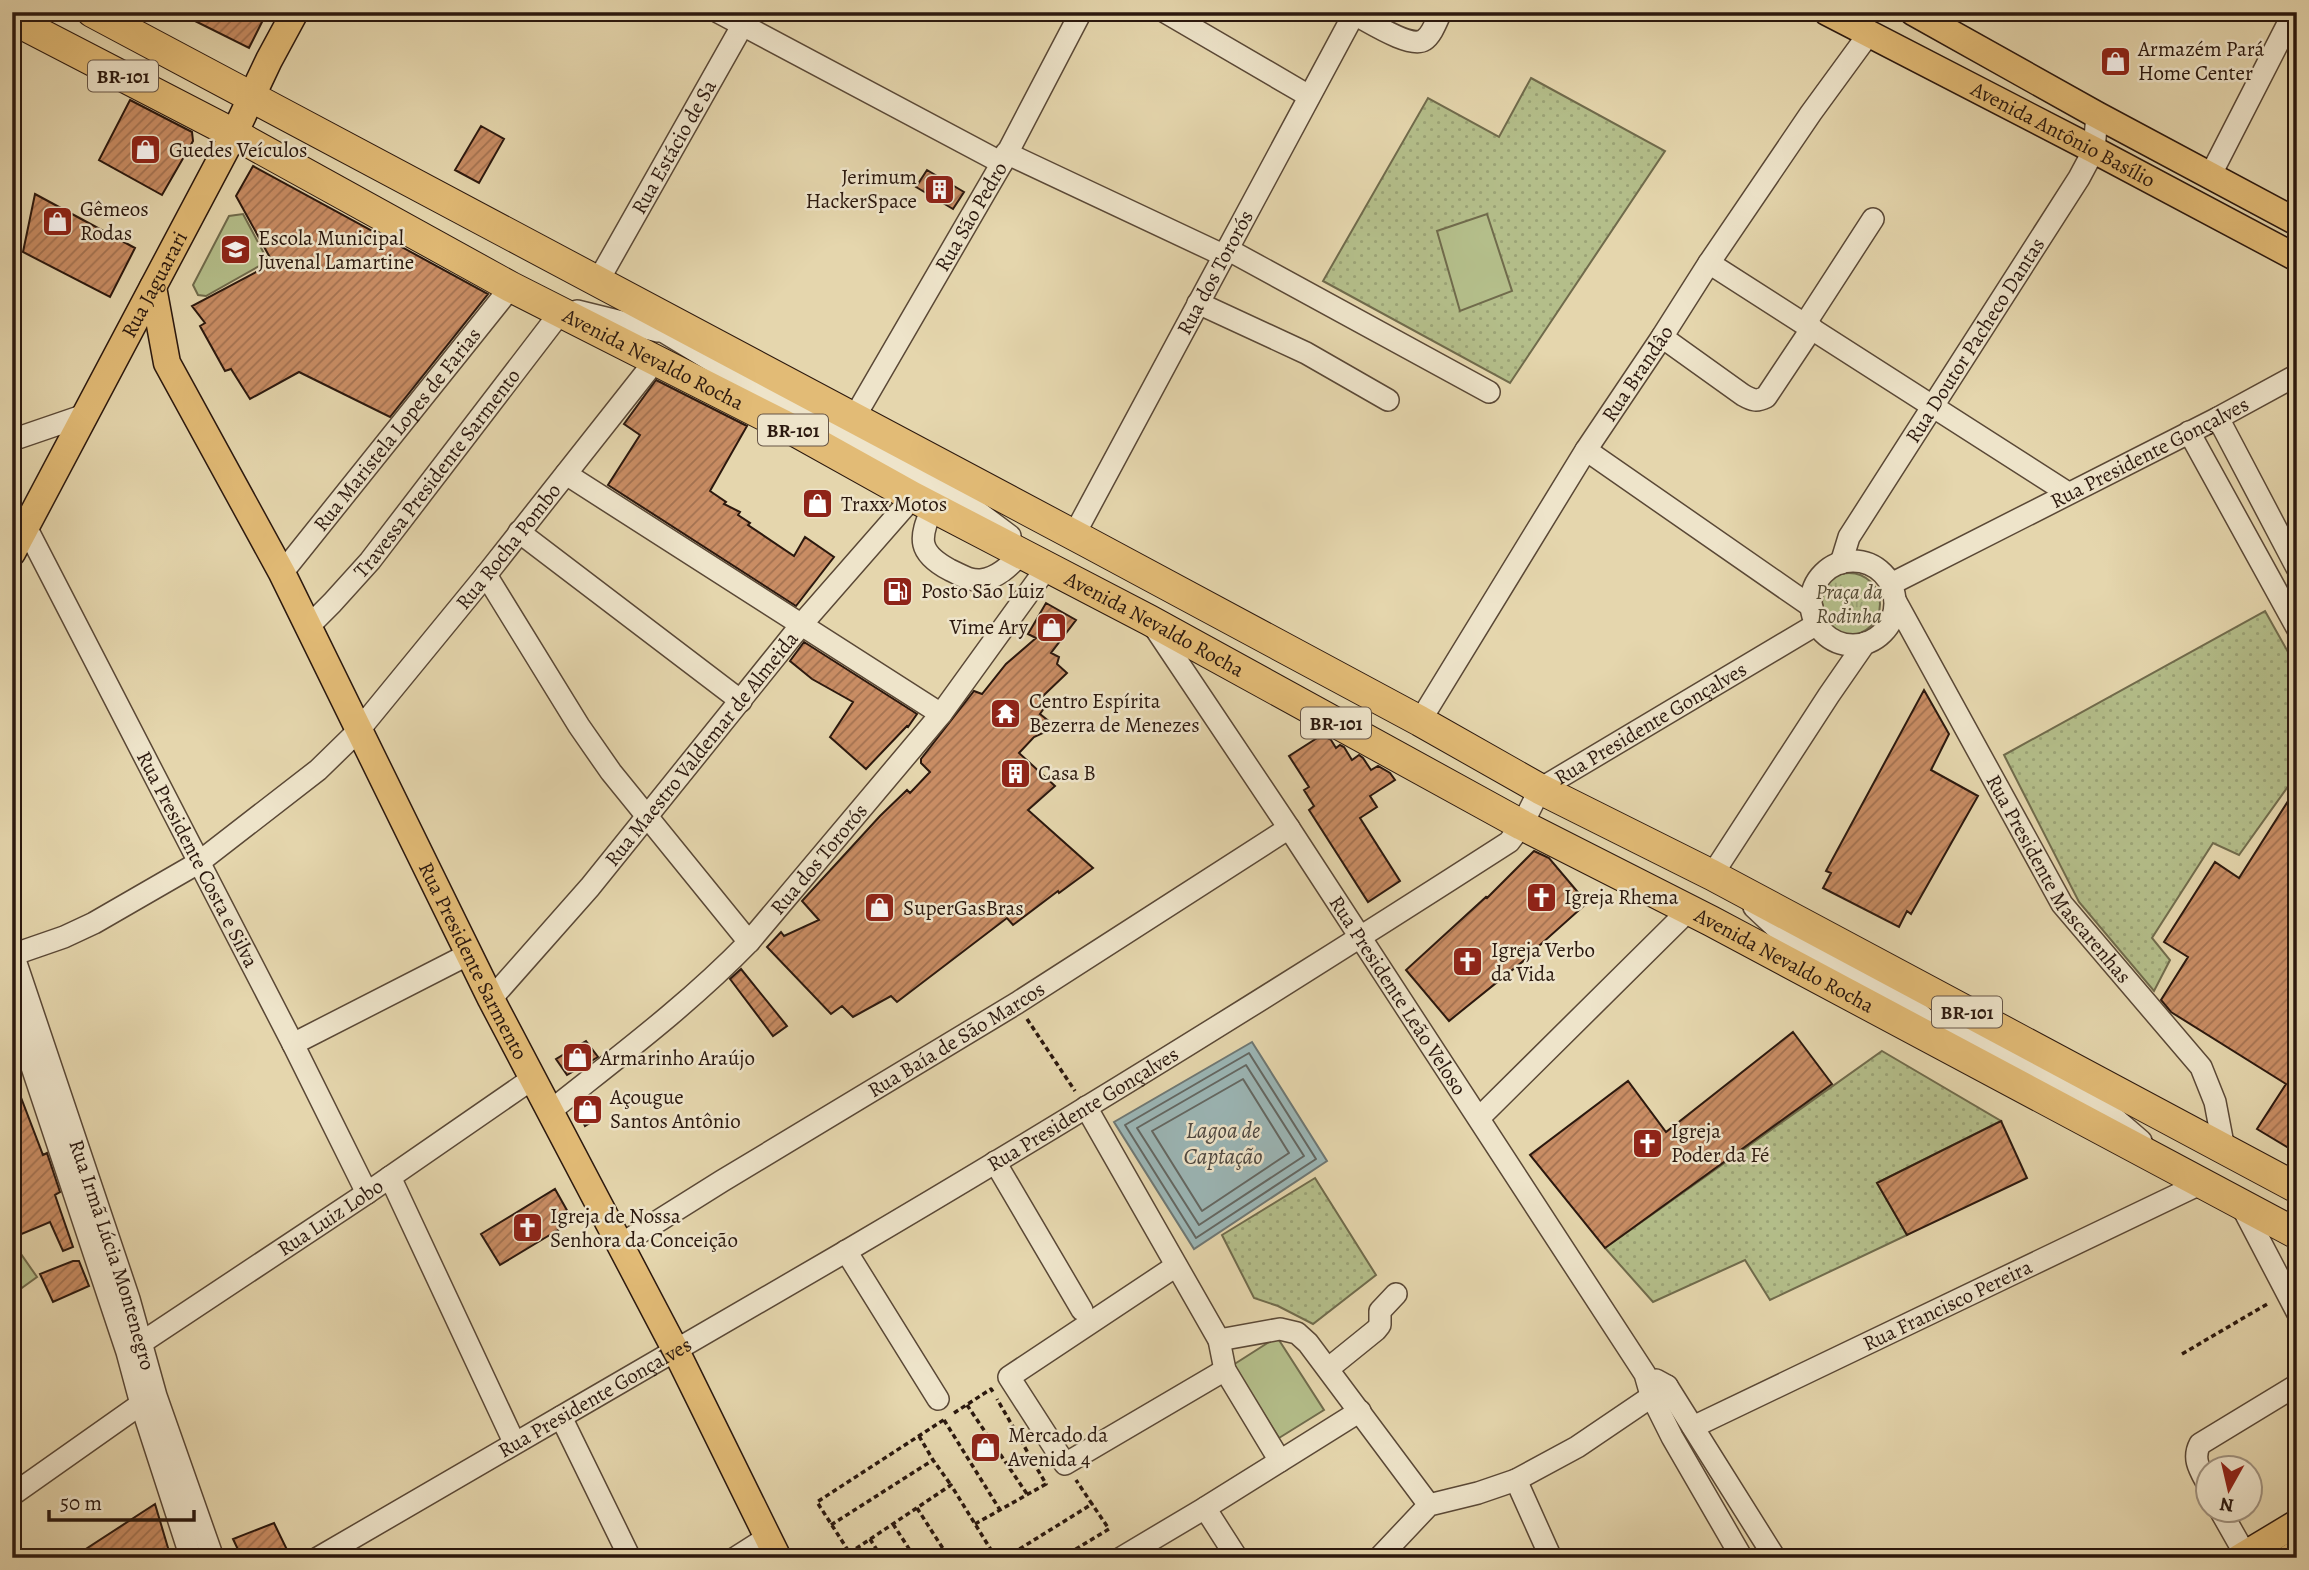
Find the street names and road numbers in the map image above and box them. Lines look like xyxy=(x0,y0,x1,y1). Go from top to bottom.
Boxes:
road number: BR-101 xyxy=(88,60,158,92)
street label: Avenida Antônio Basílio xyxy=(1965,74,2160,194)
street label: Rua Estácio de Sa xyxy=(625,75,723,219)
street label: Rua São Pedro xyxy=(928,157,1014,276)
street label: Rua dos Tororós xyxy=(1170,205,1260,340)
street label: Rua Jaguarari xyxy=(115,226,194,343)
street label: Rua Doutor Pacheco Dantas xyxy=(1899,232,2051,448)
street label: Avenida Nevaldo Rocha xyxy=(557,301,749,417)
street label: Rua Brandâo xyxy=(1595,320,1680,427)
street label: Rua Maristela Lopes de Farias xyxy=(307,322,487,537)
street label: Travessa Presidente Sarmento xyxy=(347,363,527,584)
street label: Rua Presidente Gonçalves xyxy=(2045,390,2254,515)
road number: BR-101 xyxy=(758,414,828,446)
street label: Rua Rocha Pombo xyxy=(449,477,567,615)
street label: Avenida Nevaldo Rocha xyxy=(1059,564,1249,684)
street label: Rua Maestro Valdemar de Almeida xyxy=(598,625,805,872)
street label: Rua Presidente Gonçalves xyxy=(1549,655,1752,791)
road number: BR-101 xyxy=(1301,708,1371,738)
street label: Rua Presidente Costa e Silva xyxy=(130,746,265,973)
street label: Rua Presidente Mascarenhas xyxy=(1980,769,2138,989)
street label: Rua dos Tororós xyxy=(764,797,874,921)
street label: Rua Presidente Sarmento xyxy=(412,857,534,1065)
street label: Rua Presidente Leão Veloso xyxy=(1323,890,1473,1100)
street label: Avenida Nevaldo Rocha xyxy=(1689,901,1879,1020)
street label: Rua Baía de São Marcos xyxy=(862,975,1050,1104)
road number: BR-101 xyxy=(1932,996,2002,1028)
street label: Rua Presidente Gonçalves xyxy=(982,1040,1184,1178)
street label: Rua Irmã Lúcia Montenegro xyxy=(62,1136,162,1373)
street label: Rua Luiz Lobo xyxy=(272,1172,389,1263)
street label: Rua Francisco Pereira xyxy=(1858,1253,2037,1358)
street label: Rua Presidente Gonçalves xyxy=(493,1330,697,1464)

